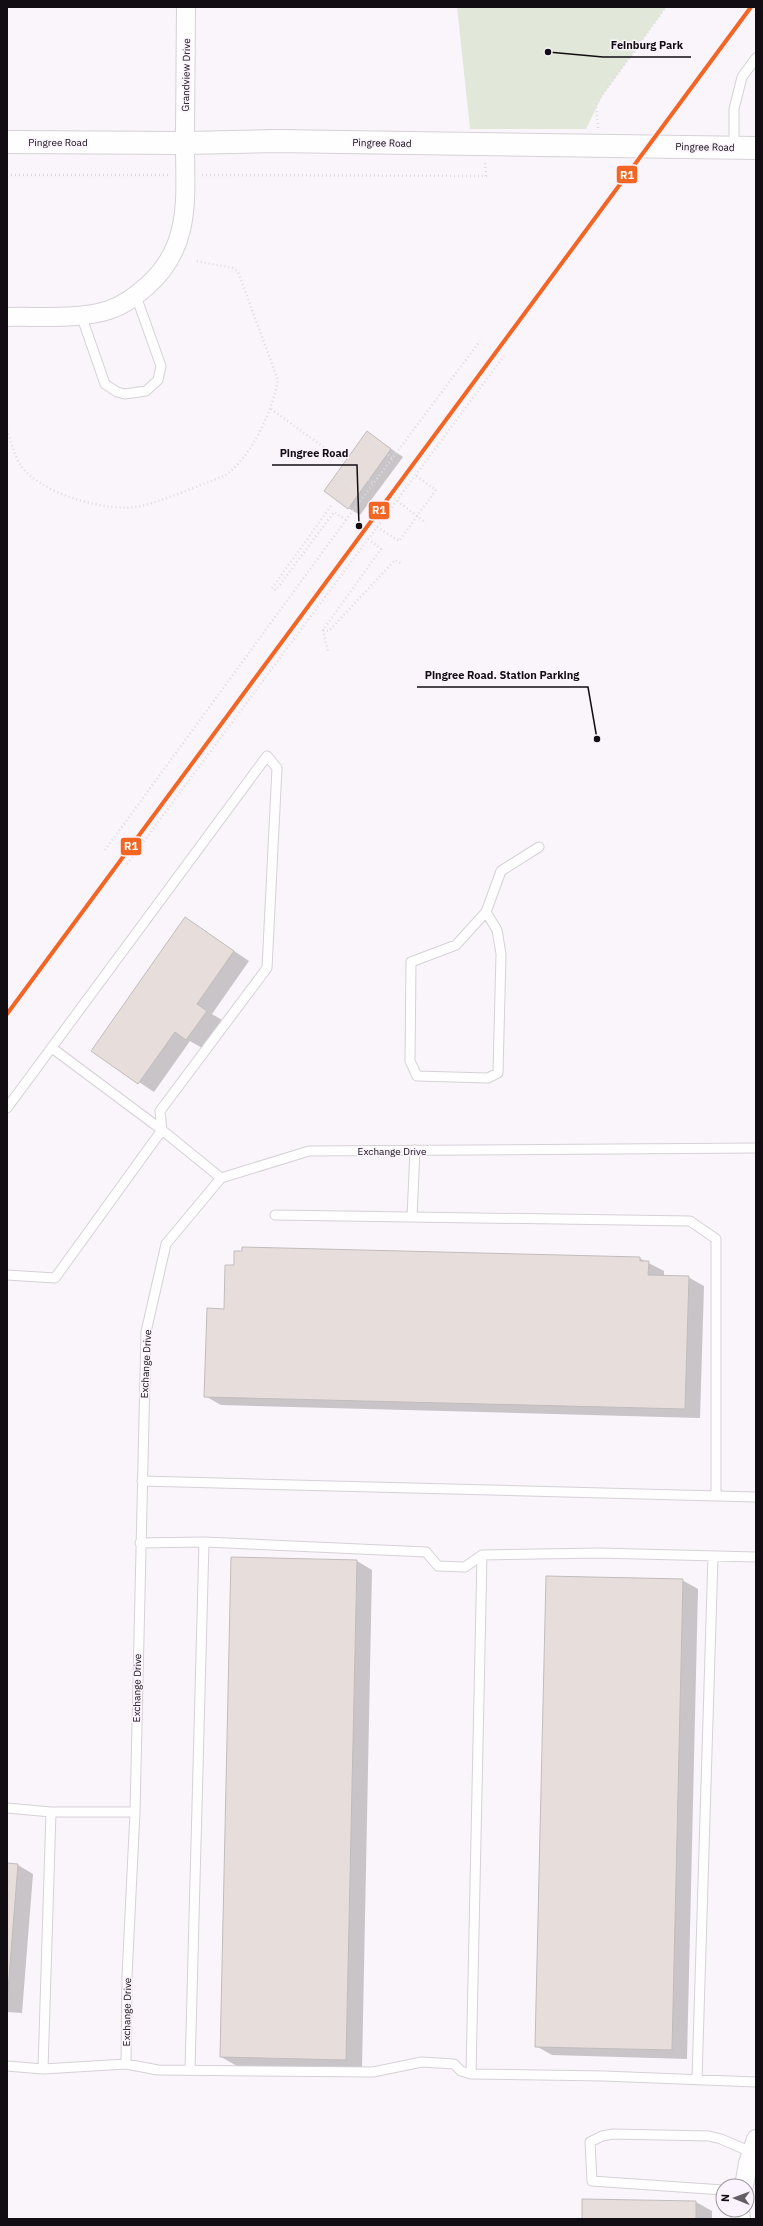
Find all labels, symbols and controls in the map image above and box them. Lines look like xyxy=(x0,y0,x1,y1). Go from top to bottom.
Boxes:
callout: Feinburg Park xyxy=(603,34,691,57)
street label: Grandview Drive xyxy=(179,38,193,112)
text: Feinburg Park xyxy=(611,38,684,52)
street label: Pingree Road xyxy=(28,136,88,149)
street label: Pingree Road xyxy=(352,136,412,150)
street label: Pingree Road xyxy=(675,140,735,154)
line badge: R1 xyxy=(616,165,638,184)
text: R1 xyxy=(620,168,634,182)
callout: Pingree Road xyxy=(272,442,357,465)
text: Pingree Road xyxy=(280,446,348,460)
line badge: R1 xyxy=(368,501,390,520)
text: R1 xyxy=(372,503,386,517)
callout: Pingree Road. Station Parking xyxy=(417,664,588,687)
text: Pingree Road. Station Parking xyxy=(425,668,580,682)
line badge: R1 xyxy=(120,837,142,856)
text: R1 xyxy=(124,839,138,853)
street label: Exchange Drive xyxy=(358,1145,427,1158)
street label: Exchange Drive xyxy=(138,1329,154,1399)
street label: Exchange Drive xyxy=(130,1653,144,1723)
street label: Exchange Drive xyxy=(120,1977,134,2047)
north arrow xyxy=(715,2178,755,2218)
text: N xyxy=(718,2194,732,2202)

